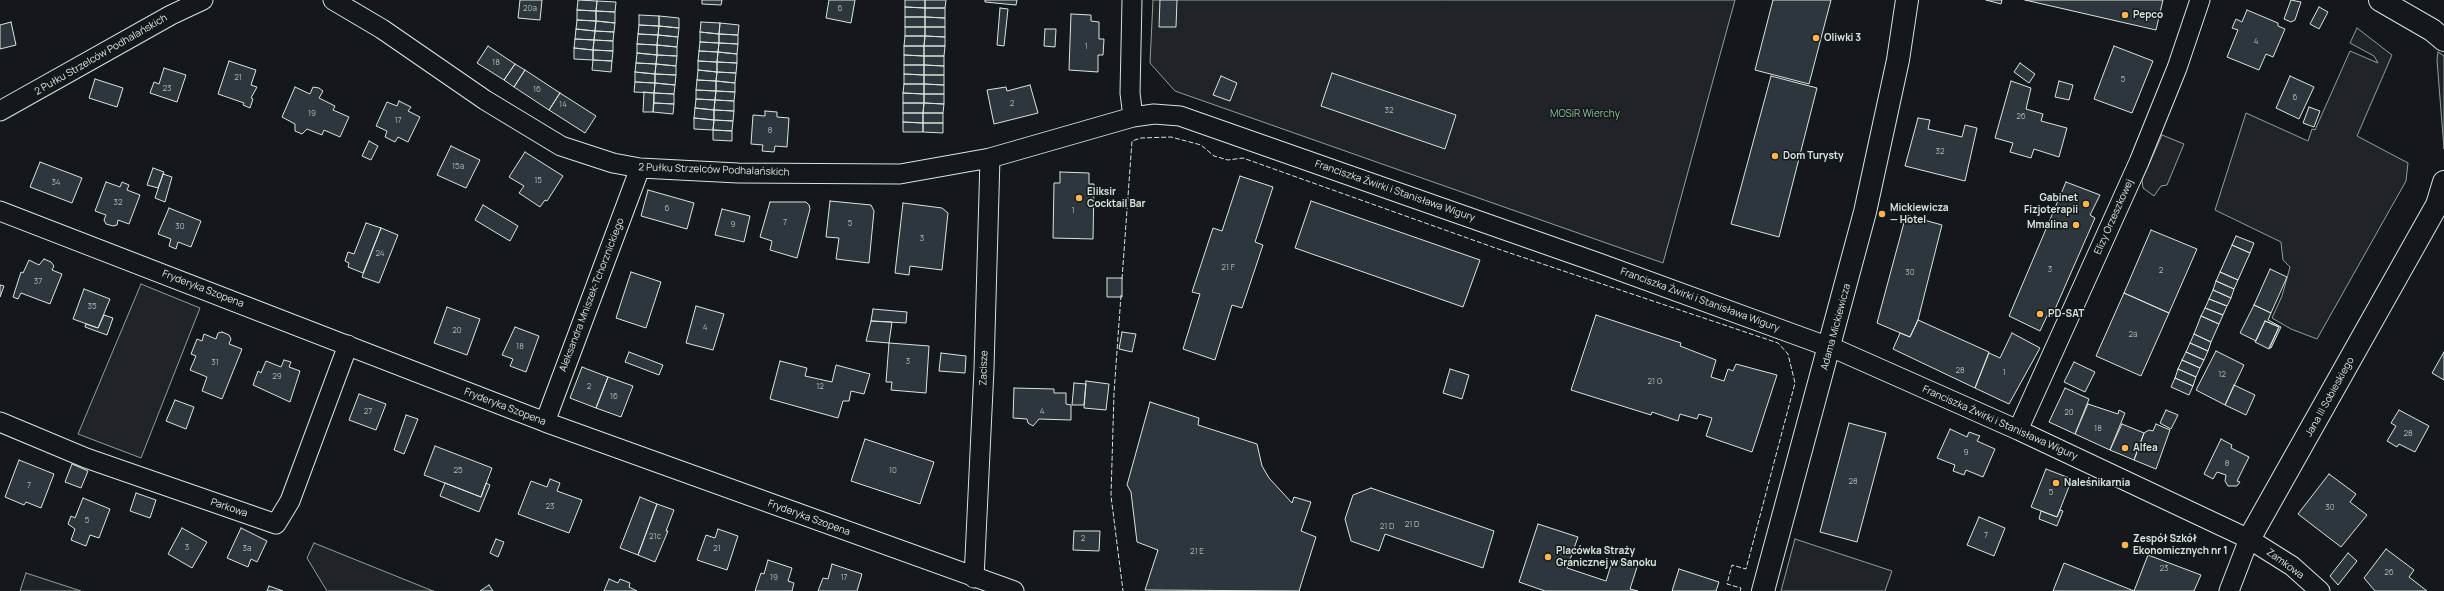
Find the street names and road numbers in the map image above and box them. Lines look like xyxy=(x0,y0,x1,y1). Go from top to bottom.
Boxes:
street label: 2 Pułku Strzelców Podhalańskich xyxy=(33,12,169,98)
street label: Franciszka Żwirki i Stanisława Wigury xyxy=(1313,158,1477,224)
street label: 2 Pułku Strzelców Podhalańskich xyxy=(638,161,790,179)
street label: Elizy Orzeszkowej xyxy=(2092,177,2136,257)
street label: Aleksandra Mniszek-Tchorznickiego xyxy=(557,216,627,374)
street label: Franciszka Żwirki i Stanisława Wigury xyxy=(1619,266,1781,334)
street label: Fryderyka Szopena xyxy=(160,268,246,310)
street label: Adama Mickiewicza xyxy=(1819,282,1853,372)
street label: Zacisze xyxy=(977,350,991,386)
street label: Jana III Sobieskiego xyxy=(2303,355,2357,439)
street label: Franciszka Żwirki i Stanisława Wigury xyxy=(1920,383,2080,463)
street label: Fryderyka Szopena xyxy=(462,386,548,428)
street label: Parkowa xyxy=(209,496,249,520)
street label: Fryderyka Szopena xyxy=(766,498,852,538)
street label: Zamkowa xyxy=(2264,546,2306,582)

